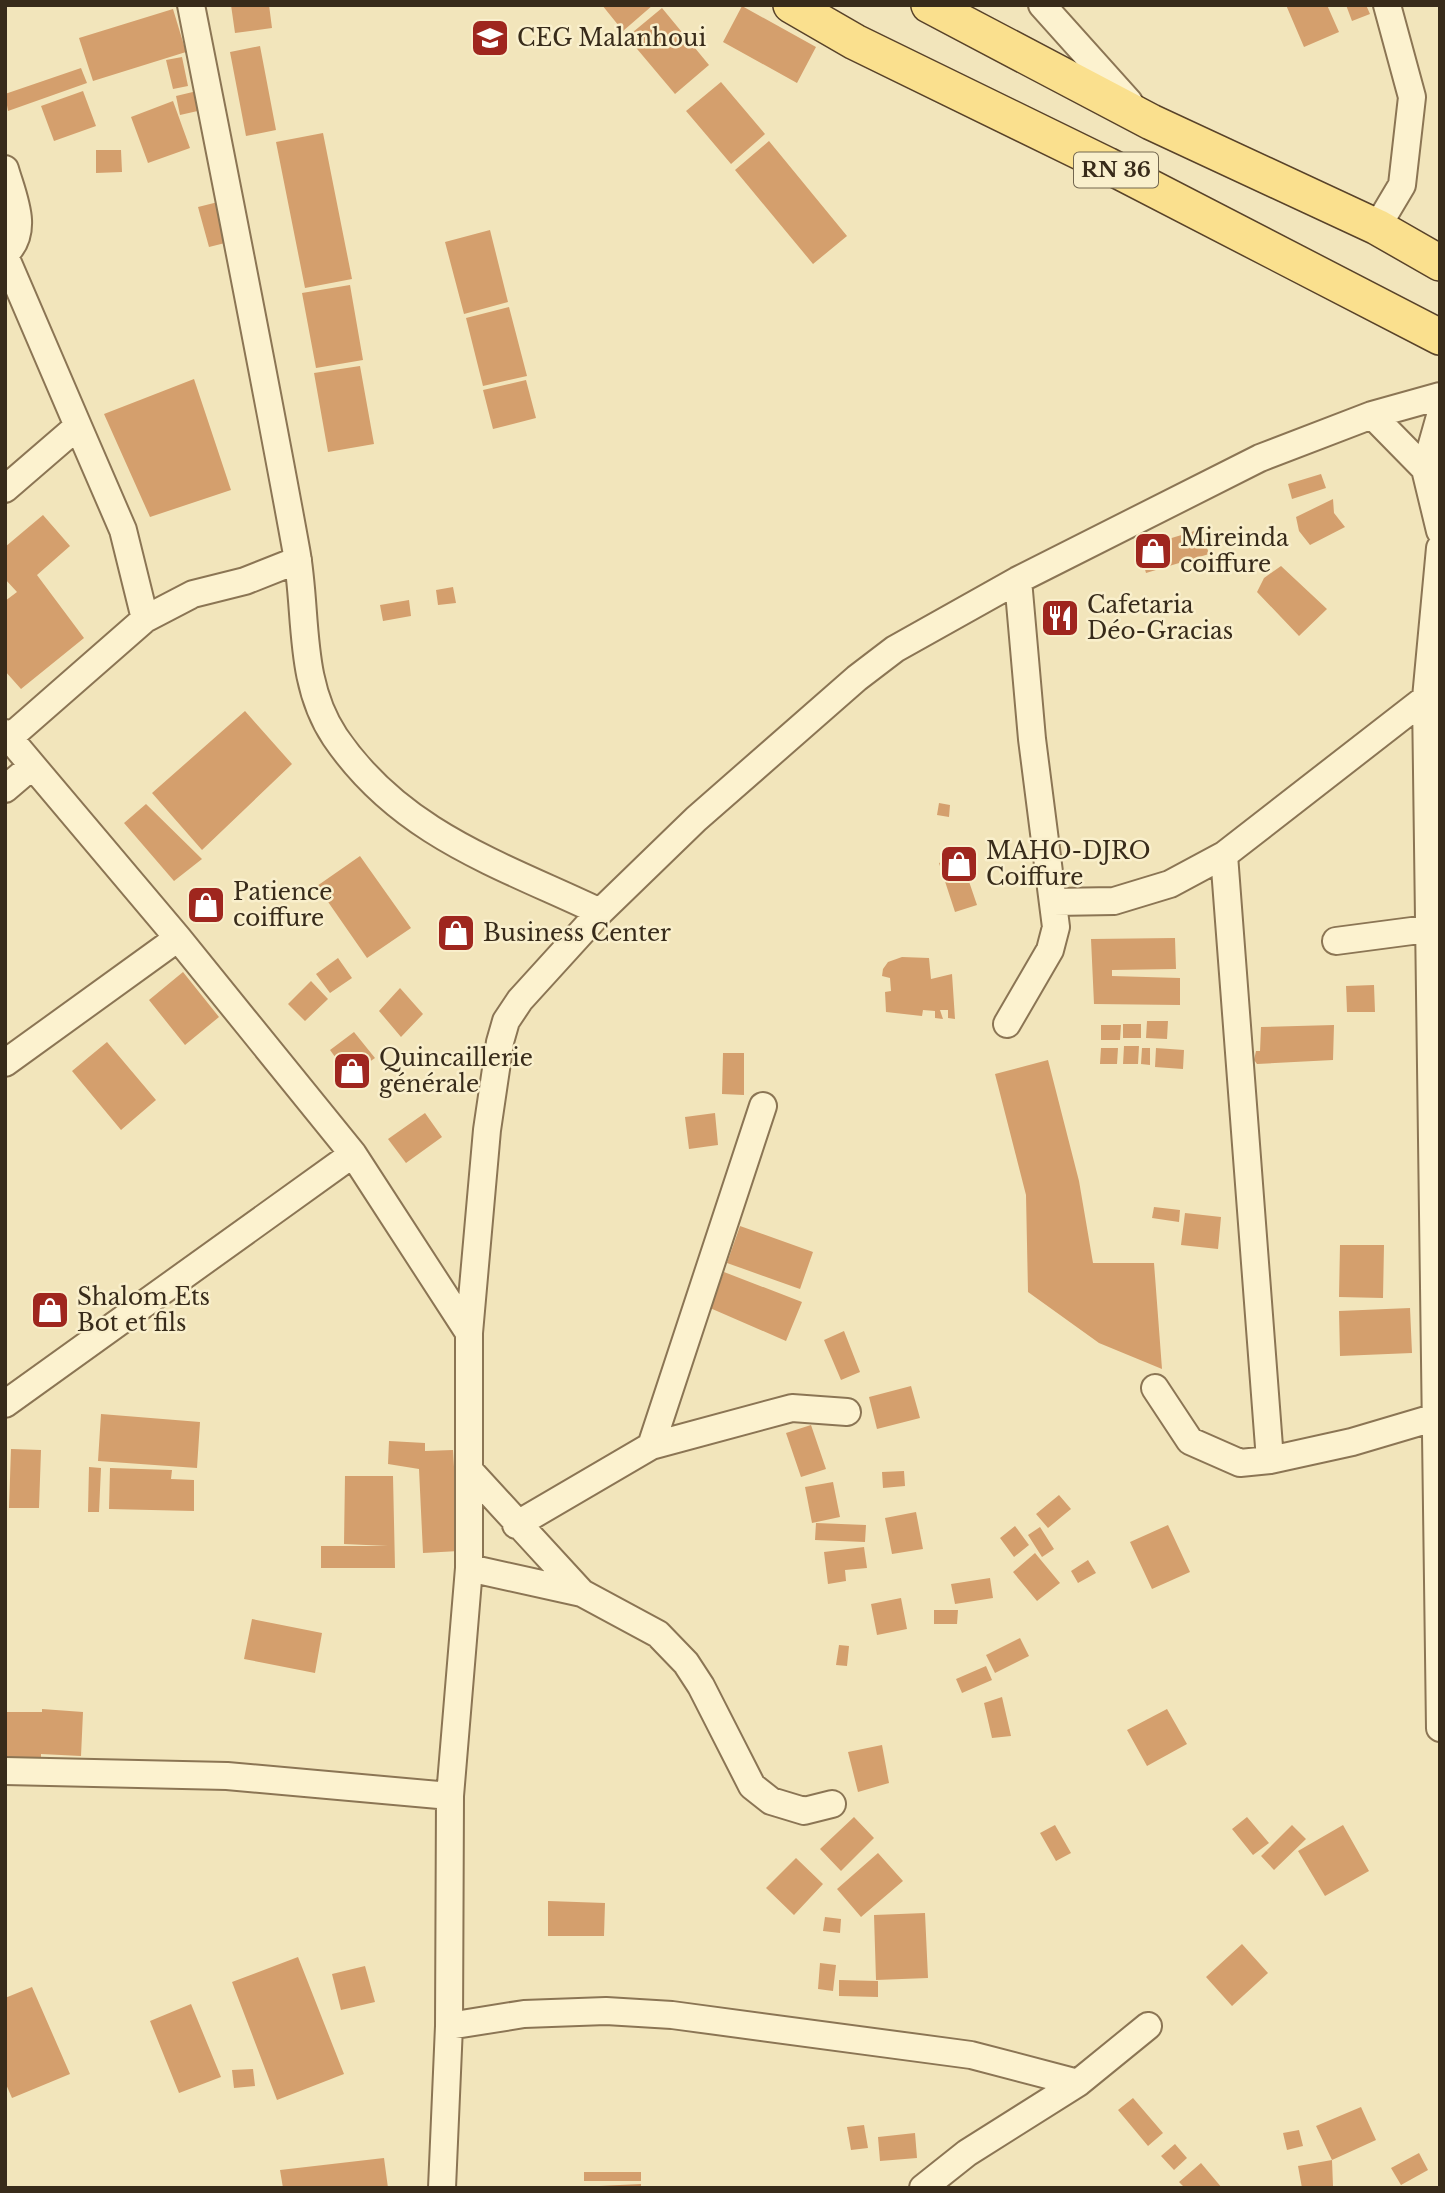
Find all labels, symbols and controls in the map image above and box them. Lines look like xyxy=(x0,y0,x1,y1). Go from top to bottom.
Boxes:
school or university icon: CEG Malanhoui xyxy=(469,17,511,59)
place label: CEG Malanhoui xyxy=(517,24,706,52)
road number: RN 36 xyxy=(1074,152,1158,188)
place label: Mireinda coiffure xyxy=(1180,524,1289,578)
shop icon: Mireinda coiffure xyxy=(1132,530,1174,572)
place label: Cafetaria Déo-Gracias xyxy=(1087,591,1233,645)
restaurant icon: Cafetaria Déo-Gracias xyxy=(1039,597,1081,639)
place label: MAHO-DJRO Coiffure xyxy=(986,837,1151,891)
shop icon: MAHO-DJRO Coiffure xyxy=(938,843,980,885)
place label: Patience coiffure xyxy=(233,878,332,932)
shop icon: Patience coiffure xyxy=(185,884,227,926)
shop icon: Business Center xyxy=(435,912,477,954)
place label: Business Center xyxy=(483,919,671,947)
place label: Quincaillerie générale xyxy=(379,1044,533,1098)
shop icon: Quincaillerie générale xyxy=(331,1050,373,1092)
place label: Shalom Ets Bot et fils xyxy=(77,1283,210,1337)
shop icon: Shalom Ets Bot et fils xyxy=(29,1289,71,1331)

